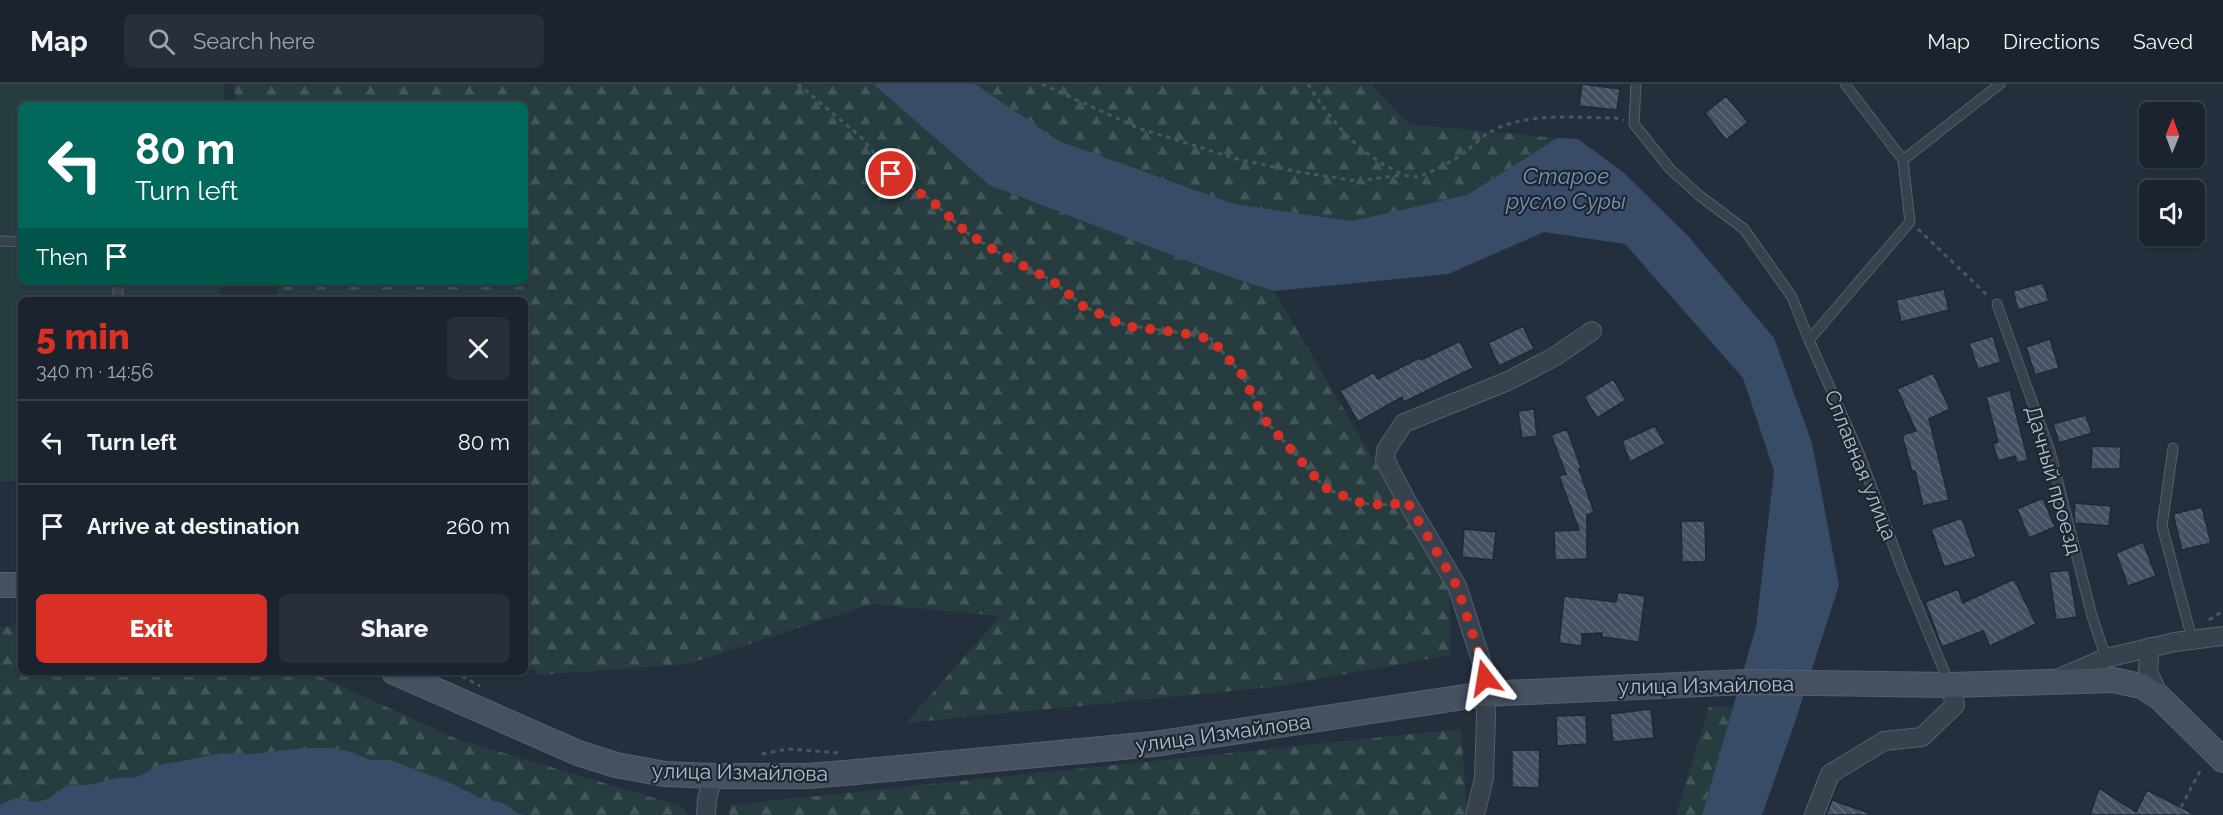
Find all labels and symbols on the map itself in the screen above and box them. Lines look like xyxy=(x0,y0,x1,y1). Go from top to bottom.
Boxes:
north arrow xyxy=(2139,102,2205,168)
pin xyxy=(865,148,916,199)
water label: Старое русло Суры xyxy=(1505,163,1626,214)
street label: Сплавная улица xyxy=(1819,386,1903,544)
street label: Дачный проезд xyxy=(2021,403,2087,557)
position arrow xyxy=(1453,646,1517,710)
street label: улица Измайлова xyxy=(1618,671,1794,699)
street label: улица Измайлова xyxy=(1134,708,1312,758)
street label: улица Измайлова xyxy=(652,758,828,786)

